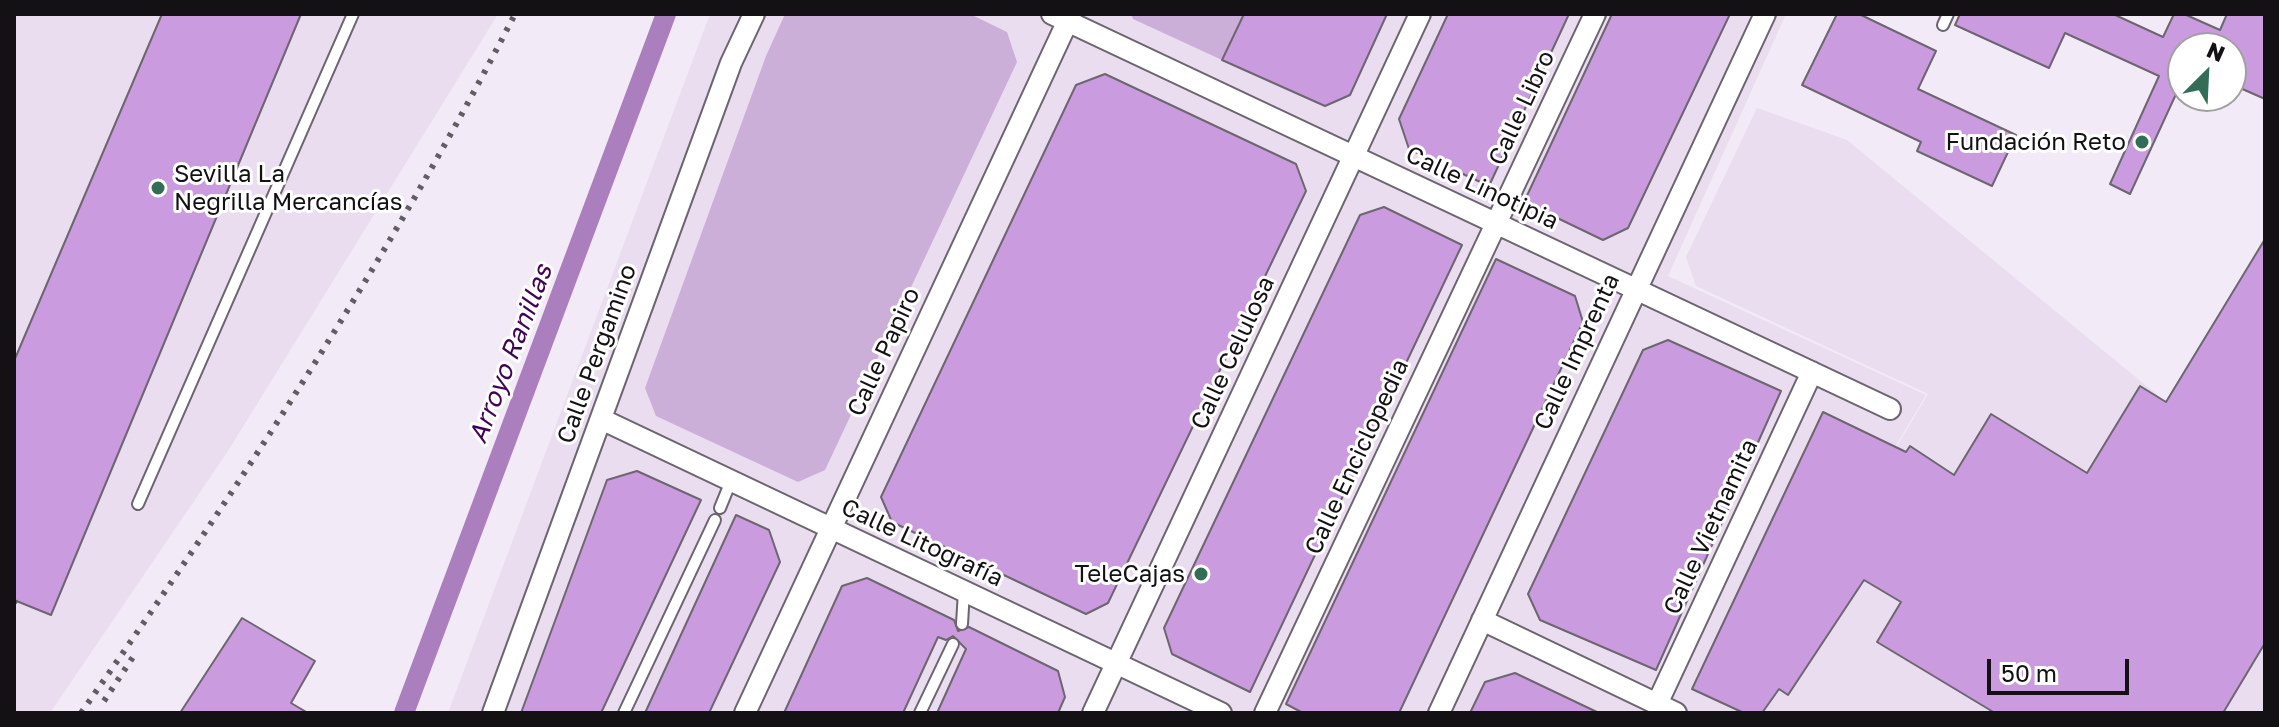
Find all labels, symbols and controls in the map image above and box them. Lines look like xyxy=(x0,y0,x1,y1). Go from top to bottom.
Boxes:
north arrow xyxy=(2167,32,2247,112)
text: N xyxy=(2203,36,2229,67)
street label: Calle Libro xyxy=(1483,46,1561,170)
place label: Fundación Reto xyxy=(1945,128,2126,156)
marker: Fundación Reto xyxy=(2133,133,2151,151)
street label: Calle Linotipia xyxy=(1401,140,1563,236)
place label: Sevilla La Negrilla Mercancías xyxy=(174,160,403,216)
marker: Sevilla La Negrilla Mercancías xyxy=(149,179,167,197)
water label: Arroyo Ranillas xyxy=(463,260,559,448)
street label: Calle Pergamino xyxy=(551,260,643,448)
street label: Calle Imprenta xyxy=(1528,269,1626,435)
street label: Calle Celulosa xyxy=(1185,272,1281,434)
street label: Calle Papiro xyxy=(842,283,926,421)
street label: Calle Enciclopedia xyxy=(1299,355,1415,559)
street label: Calle Vietnamita xyxy=(1658,435,1764,619)
street label: Calle Litografía xyxy=(837,493,1007,593)
place label: TeleCajas xyxy=(1074,560,1185,588)
marker: TeleCajas xyxy=(1192,565,1210,583)
scale bar xyxy=(1991,643,2133,693)
text: 50 m xyxy=(2001,658,2057,687)

